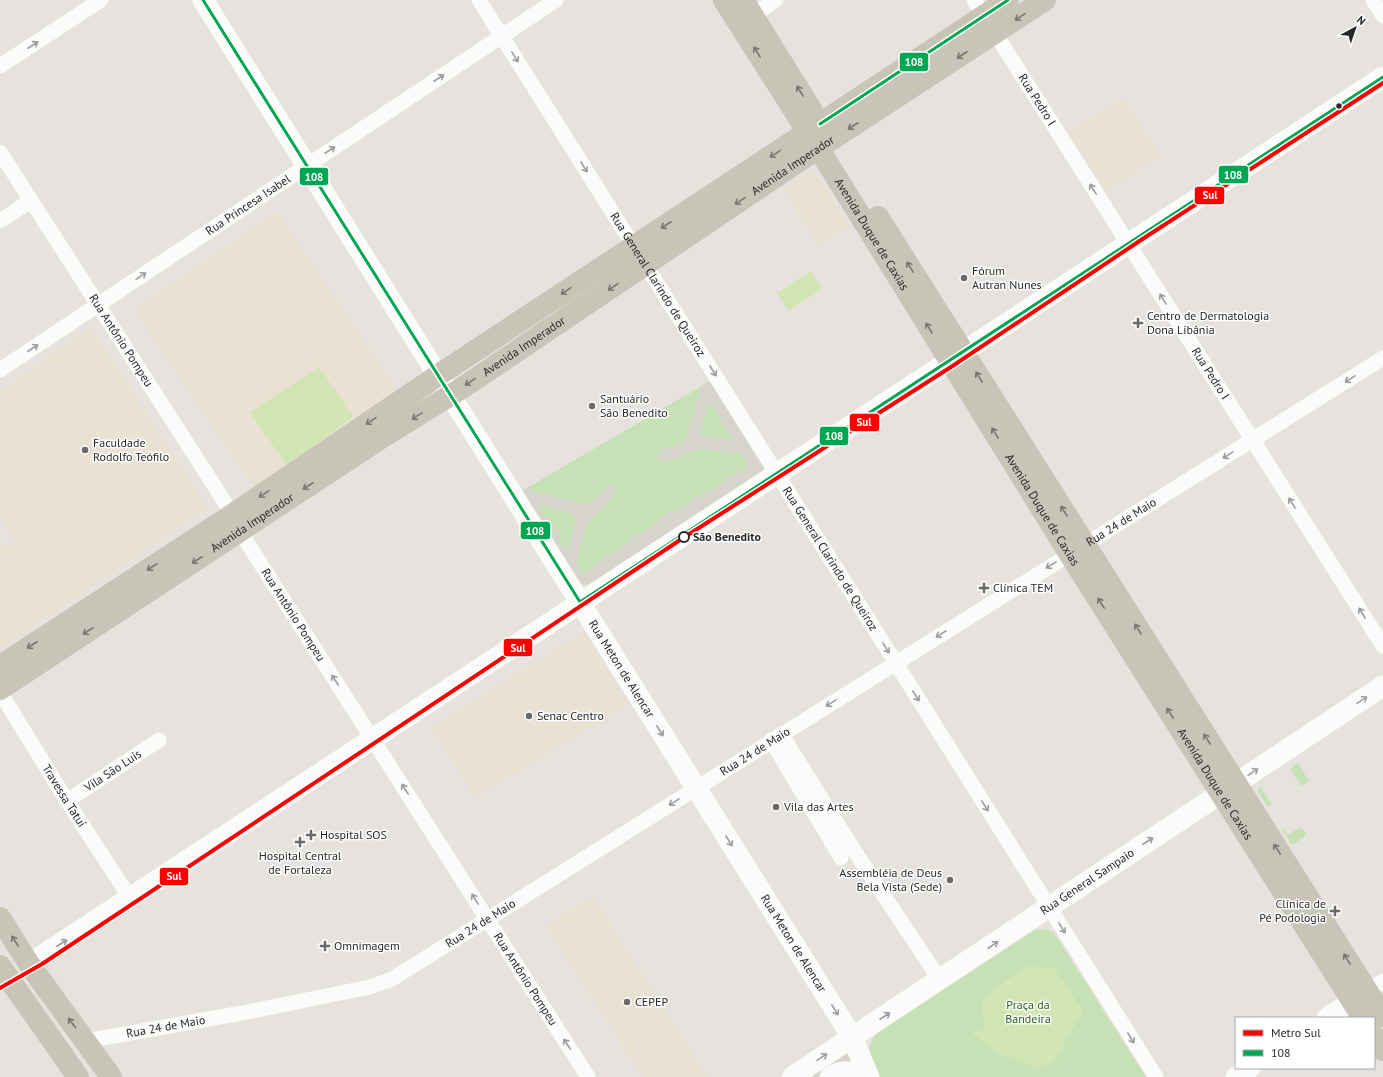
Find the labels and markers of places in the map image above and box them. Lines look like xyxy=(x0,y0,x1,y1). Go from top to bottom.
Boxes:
unlabelled marker xyxy=(1334,101,1344,111)
place label: Fórum Autran Nunes xyxy=(972,263,1042,292)
marker: Fórum Autran Nunes xyxy=(959,273,969,283)
place label: Centro de Dermatologia Dona Libânia xyxy=(1147,308,1269,337)
marker: Centro de Dermatologia Dona Libânia xyxy=(1132,317,1144,329)
place label: Santuário São Benedito xyxy=(600,391,668,420)
marker: Santuário São Benedito xyxy=(587,401,597,411)
place label: Faculdade Rodolfo Teófilo xyxy=(93,435,169,464)
marker: Faculdade Rodolfo Teófilo xyxy=(80,445,90,455)
place label: São Benedito xyxy=(693,529,761,544)
marker: São Benedito xyxy=(678,531,690,543)
place label: Clínica TEM xyxy=(993,580,1053,595)
marker: Clínica TEM xyxy=(978,582,990,594)
place label: Senac Centro xyxy=(537,708,604,723)
marker: Senac Centro xyxy=(524,711,534,721)
place label: Vila das Artes xyxy=(783,799,854,814)
marker: Vila das Artes xyxy=(771,802,781,812)
place label: Hospital SOS xyxy=(320,827,387,842)
marker: Hospital SOS xyxy=(305,829,317,841)
marker: Hospital Central de Fortaleza xyxy=(294,836,306,848)
place label: Hospital Central de Fortaleza xyxy=(259,848,342,877)
place label: Assembléia de Deus Bela Vista (Sede) xyxy=(839,865,942,894)
marker: Assembléia de Deus Bela Vista (Sede) xyxy=(945,875,955,885)
place label: Clínica de Pé Podologia xyxy=(1259,896,1326,925)
marker: Clínica de Pé Podologia xyxy=(1329,905,1341,917)
place label: Omnimagem xyxy=(334,938,400,953)
marker: Omnimagem xyxy=(319,940,331,952)
place label: CEPEP xyxy=(635,994,668,1009)
marker: CEPEP xyxy=(622,997,632,1007)

